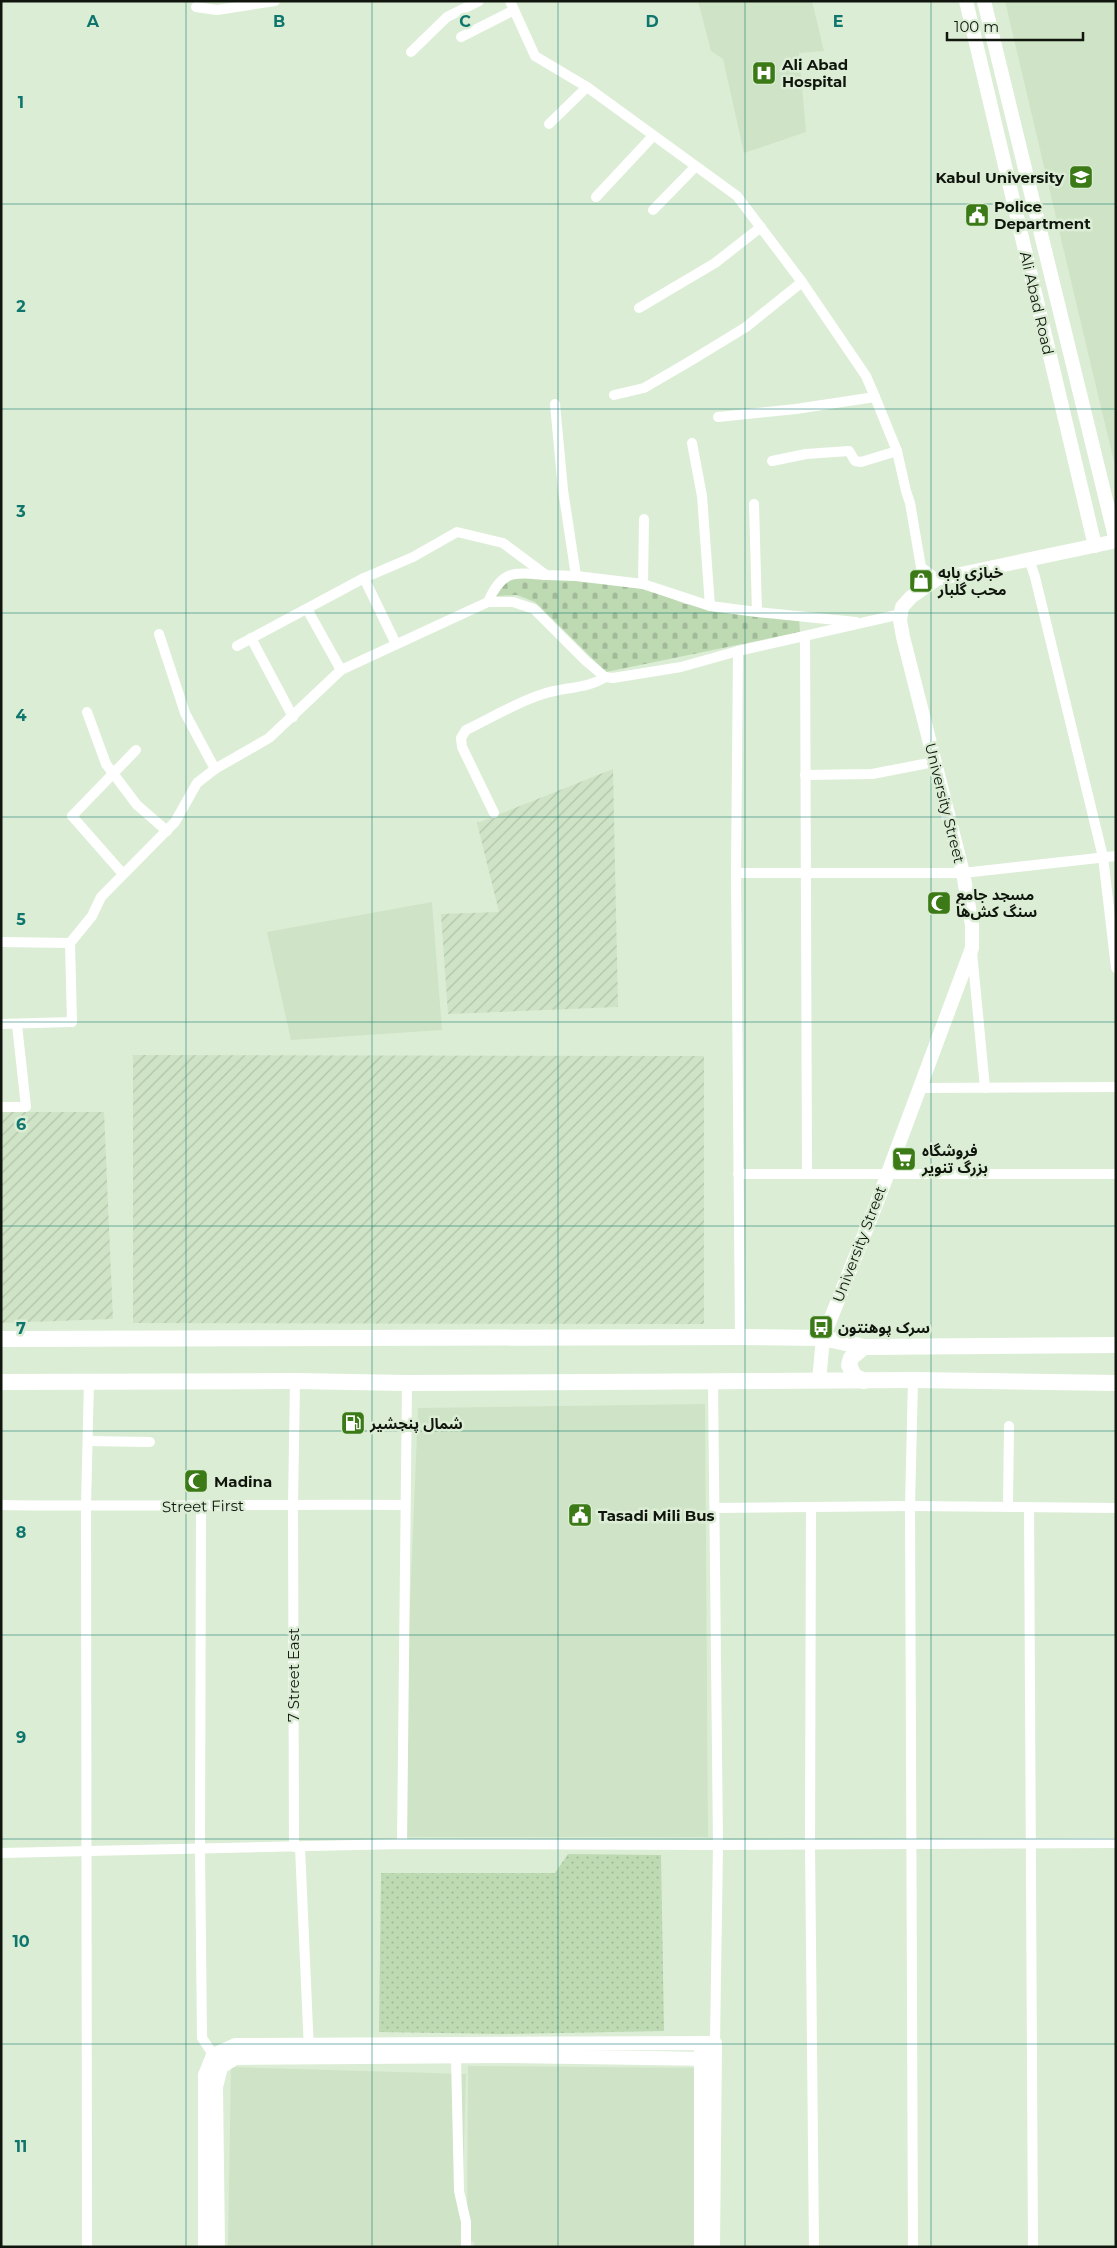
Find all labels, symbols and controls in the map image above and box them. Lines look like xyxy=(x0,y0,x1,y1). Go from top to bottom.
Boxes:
scale bar xyxy=(947,10,1083,42)
text: A xyxy=(86,12,100,31)
text: B xyxy=(273,12,285,31)
text: C xyxy=(459,12,471,31)
text: D xyxy=(645,12,659,31)
text: E xyxy=(833,12,843,31)
text: 100 m xyxy=(954,17,999,36)
place label: Ali Abad Hospital xyxy=(781,55,848,91)
hospital icon: Ali Abad Hospital xyxy=(751,60,777,86)
text: 1 xyxy=(18,93,24,112)
school or university icon: Kabul University xyxy=(1068,164,1094,190)
place label: Kabul University xyxy=(935,168,1065,187)
place label: Police Department xyxy=(994,197,1091,233)
public building icon: Police Department xyxy=(964,202,990,228)
street label: Ali Abad Road xyxy=(1016,249,1058,357)
text: 2 xyxy=(16,297,26,316)
text: 3 xyxy=(15,502,26,521)
place label: خبازی بابه محب گلبار xyxy=(937,563,1007,599)
shop icon: خبازی بابه محب گلبار xyxy=(908,568,934,594)
text: 4 xyxy=(15,706,27,725)
street label: University Street xyxy=(921,741,969,865)
place label: مسجد جامع سنگ کش‌ها xyxy=(956,885,1037,921)
mosque icon: مسجد جامع سنگ کش‌ها xyxy=(926,890,952,916)
text: 5 xyxy=(16,910,26,929)
text: 6 xyxy=(16,1115,26,1134)
place label: فروشگاه بزرگ تنویر xyxy=(921,1141,988,1177)
supermarket icon: فروشگاه بزرگ تنویر xyxy=(891,1146,917,1172)
street label: University Street xyxy=(828,1183,890,1305)
bus stop icon: سرک پوهنتون xyxy=(808,1314,834,1340)
place label: سرک پوهنتون xyxy=(838,1318,930,1337)
text: 7 xyxy=(16,1319,26,1338)
fuel station icon: شمال پنجشیر xyxy=(340,1410,366,1436)
place label: شمال پنجشیر xyxy=(369,1414,463,1433)
mosque icon: Madina xyxy=(183,1468,209,1494)
place label: Madina xyxy=(214,1472,272,1491)
street label: Street First xyxy=(162,1496,244,1516)
public building icon: Tasadi Mili Bus xyxy=(567,1502,593,1528)
place label: Tasadi Mili Bus xyxy=(598,1506,714,1525)
text: 8 xyxy=(16,1523,26,1542)
street label: 7 Street East xyxy=(284,1628,303,1722)
text: 9 xyxy=(16,1728,26,1747)
text: 10 xyxy=(12,1932,30,1951)
text: 11 xyxy=(15,2137,27,2156)

